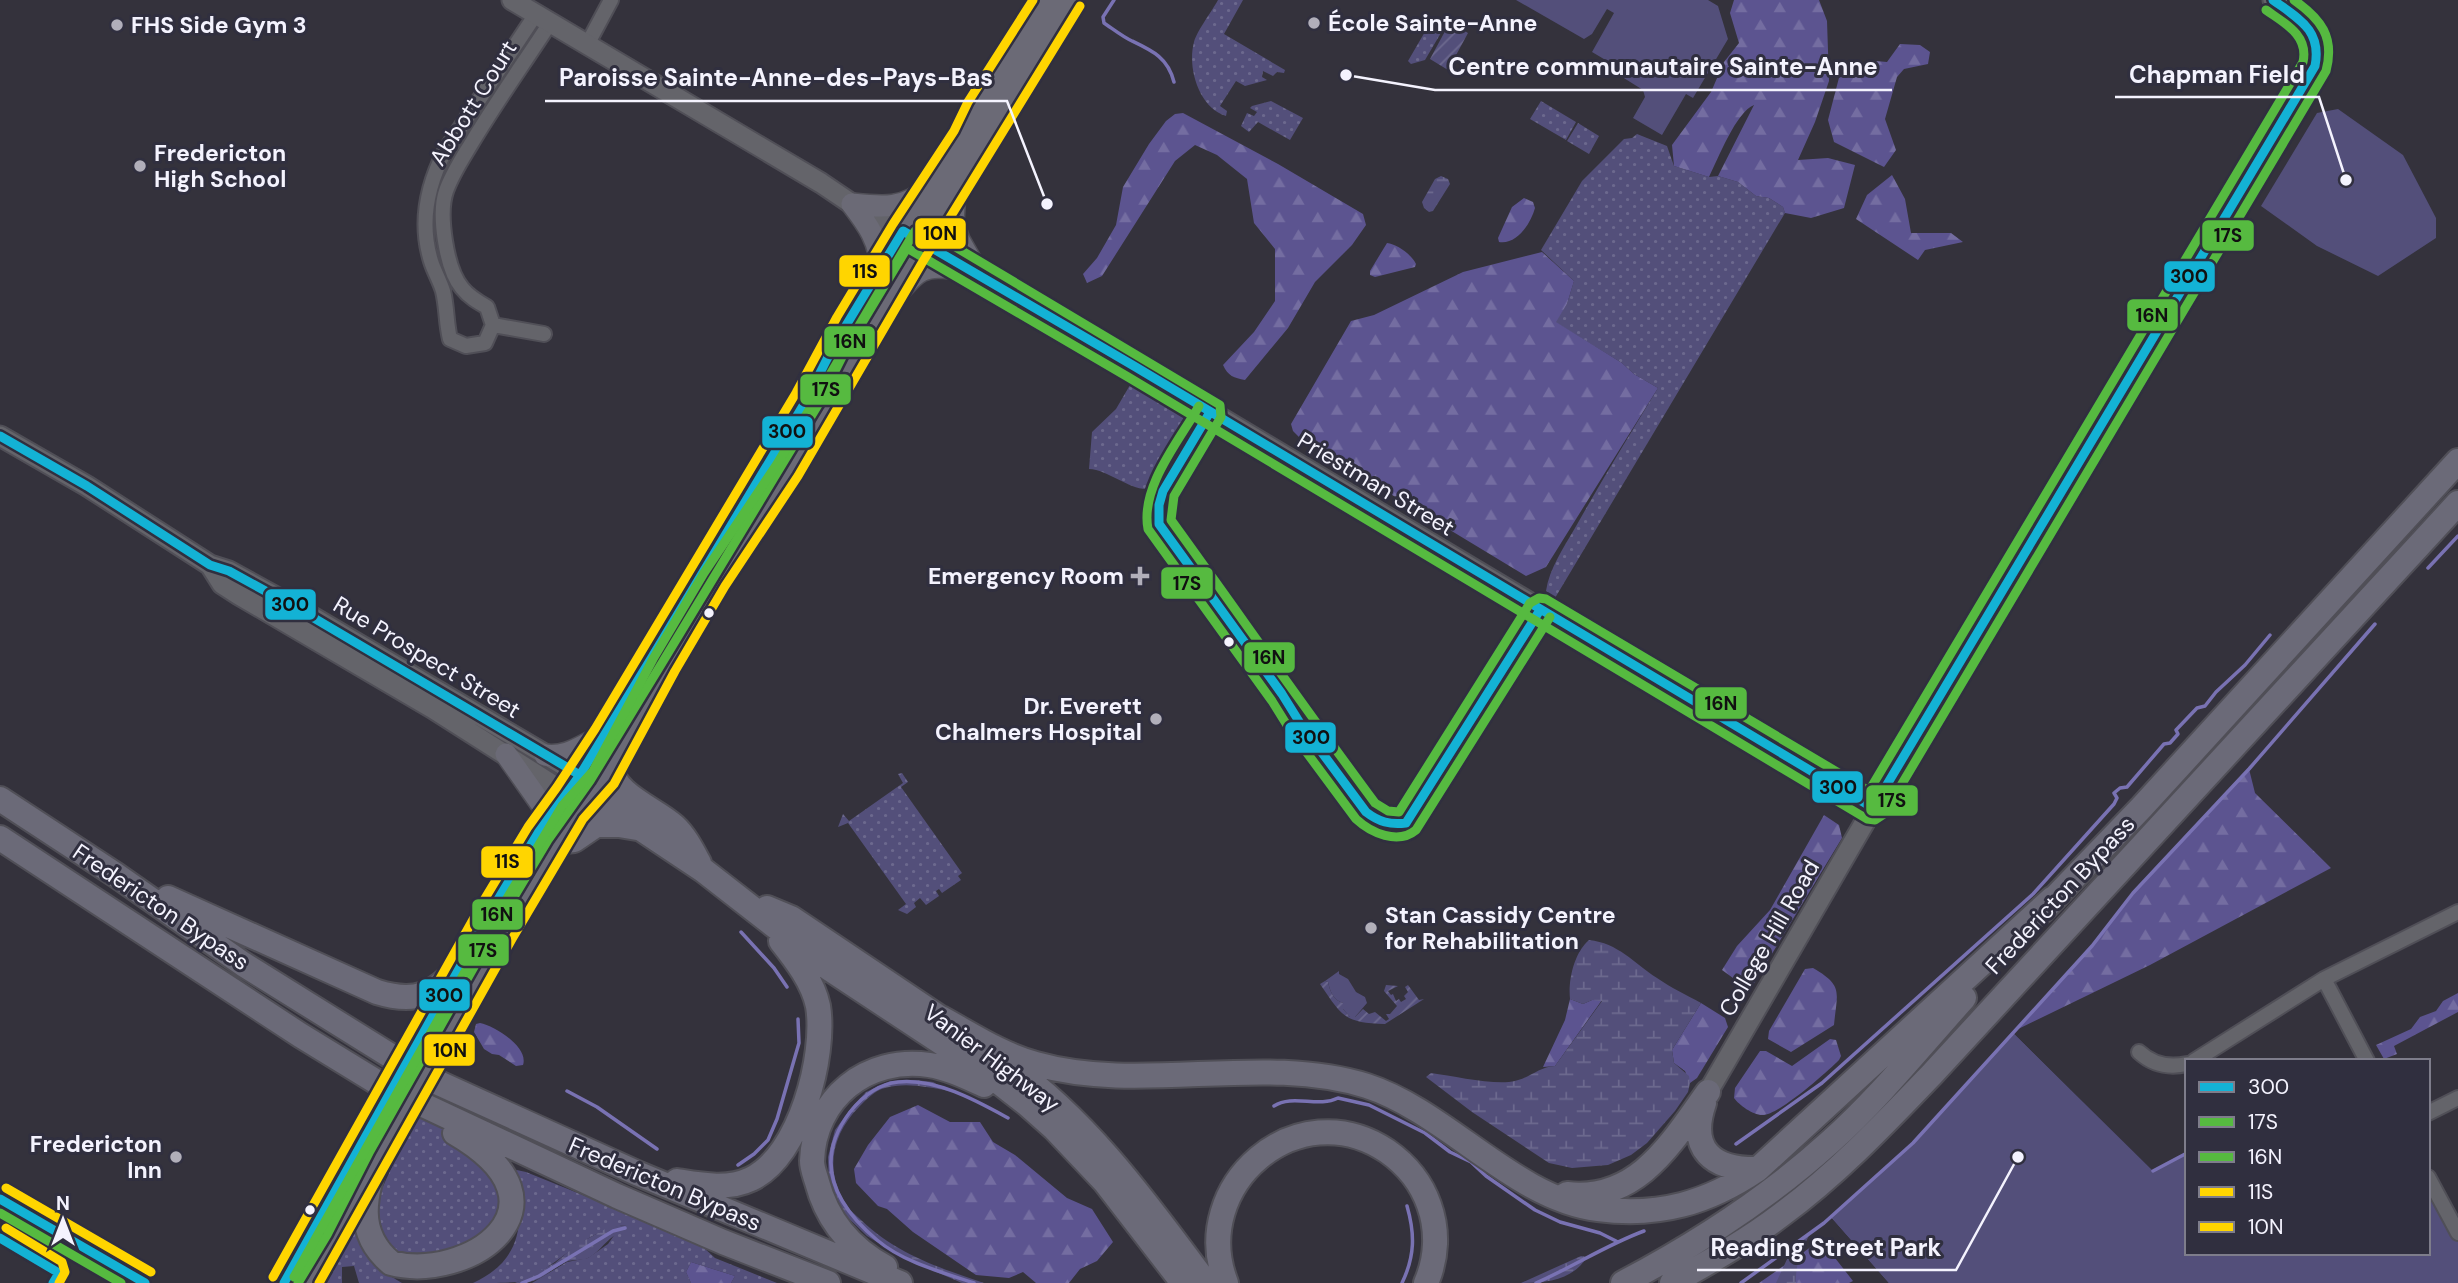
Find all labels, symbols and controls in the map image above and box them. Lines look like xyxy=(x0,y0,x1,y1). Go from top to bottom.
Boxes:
place label: École Sainte-Anne xyxy=(1328,8,1537,38)
place label: FHS Side Gym 3 xyxy=(131,10,307,40)
marker: École Sainte-Anne xyxy=(1306,15,1322,31)
marker: FHS Side Gym 3 xyxy=(109,17,125,33)
street label: Abbott Court xyxy=(423,35,523,171)
callout: Centre communautaire Sainte-Anne xyxy=(1435,45,1892,90)
text: Centre communautaire Sainte-Anne xyxy=(1448,51,1878,82)
callout: Chapman Field xyxy=(2115,52,2319,97)
callout: Paroisse Sainte-Anne-des-Pays-Bas xyxy=(545,56,1007,101)
text: Chapman Field xyxy=(2129,59,2305,90)
text: Paroisse Sainte-Anne-des-Pays-Bas xyxy=(559,62,993,93)
place label: Fredericton High School xyxy=(154,138,286,194)
marker: Fredericton High School xyxy=(132,158,148,174)
line badge: 10N xyxy=(914,217,967,250)
line badge: 17S xyxy=(2201,219,2255,252)
text: 10N xyxy=(923,221,957,246)
text: 17S xyxy=(2214,223,2242,248)
line badge: 11S xyxy=(838,254,891,288)
text: 11S xyxy=(852,259,878,284)
line badge: 300 xyxy=(2163,260,2216,293)
text: 300 xyxy=(2170,264,2208,289)
line badge: 16N xyxy=(2126,298,2179,332)
text: 16N xyxy=(2136,303,2168,328)
line badge: 16N xyxy=(823,325,876,358)
text: 16N xyxy=(834,329,866,354)
line badge: 17S xyxy=(799,373,852,406)
text: 17S xyxy=(812,377,840,402)
line badge: 300 xyxy=(761,415,814,449)
text: 300 xyxy=(768,419,806,444)
street label: Priestman Street xyxy=(1292,425,1460,543)
place label: Emergency Room xyxy=(928,561,1124,591)
marker: Emergency Room xyxy=(1130,566,1150,586)
line badge: 17S xyxy=(1160,566,1214,600)
text: 17S xyxy=(1173,571,1201,596)
line badge: 300 xyxy=(264,588,317,621)
street label: Rue Prospect Street xyxy=(328,589,526,725)
text: 300 xyxy=(271,592,309,617)
unlabelled marker xyxy=(702,606,716,620)
unlabelled marker xyxy=(1222,635,1236,649)
line badge: 16N xyxy=(1243,641,1296,674)
text: 16N xyxy=(1253,645,1285,670)
line badge: 16N xyxy=(1694,686,1748,720)
place label: Dr. Everett Chalmers Hospital xyxy=(935,691,1142,747)
text: 16N xyxy=(1705,691,1737,716)
marker: Dr. Everett Chalmers Hospital xyxy=(1148,711,1164,727)
line badge: 300 xyxy=(1284,721,1337,754)
text: 300 xyxy=(1292,725,1330,750)
line badge: 300 xyxy=(1811,770,1864,804)
text: 300 xyxy=(1819,775,1857,800)
line badge: 17S xyxy=(1865,784,1919,817)
text: 17S xyxy=(1878,788,1906,813)
street label: Fredericton Bypass xyxy=(1979,809,2141,981)
street label: Fredericton Bypass xyxy=(67,837,255,977)
line badge: 11S xyxy=(480,845,534,879)
text: 11S xyxy=(494,849,520,874)
street label: College Hill Road xyxy=(1712,854,1826,1022)
line badge: 16N xyxy=(471,898,524,931)
place label: Stan Cassidy Centre for Rehabilitation xyxy=(1385,900,1616,956)
text: 16N xyxy=(481,902,513,927)
marker: Stan Cassidy Centre for Rehabilitation xyxy=(1363,920,1379,936)
line badge: 17S xyxy=(457,933,510,967)
text: 17S xyxy=(469,938,497,963)
line badge: 300 xyxy=(418,978,471,1012)
text: 300 xyxy=(425,983,463,1008)
street label: Vanier Highway xyxy=(918,997,1066,1119)
line badge: 10N xyxy=(423,1033,476,1067)
text: 10N xyxy=(433,1038,467,1063)
legend xyxy=(2185,1059,2430,1255)
text: 300 xyxy=(2248,1073,2289,1101)
text: 17S xyxy=(2248,1108,2278,1136)
place label: Fredericton Inn xyxy=(30,1129,162,1185)
street label: Fredericton Bypass xyxy=(564,1130,766,1238)
text: 16N xyxy=(2248,1143,2282,1171)
marker: Fredericton Inn xyxy=(168,1149,184,1165)
text: 11S xyxy=(2248,1178,2273,1206)
north arrow xyxy=(28,1185,98,1255)
text: N xyxy=(56,1191,70,1216)
unlabelled marker xyxy=(303,1203,317,1217)
text: 10N xyxy=(2248,1213,2283,1241)
callout: Reading Street Park xyxy=(1697,1225,1956,1270)
text: Reading Street Park xyxy=(1711,1232,1942,1263)

